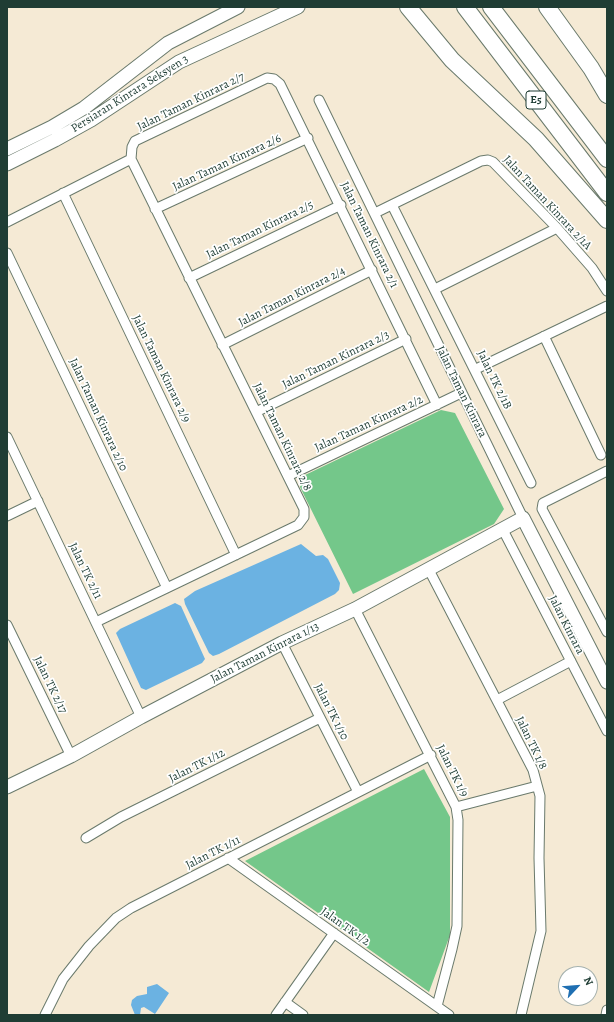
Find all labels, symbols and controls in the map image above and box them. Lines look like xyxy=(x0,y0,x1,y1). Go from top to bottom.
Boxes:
street label: Persiaran Kinrara Seksyen 3 xyxy=(69,52,191,136)
street label: Jalan Taman Kinrara 2/7 xyxy=(135,70,247,134)
road number: E5 xyxy=(526,91,546,109)
street label: Jalan Taman Kinrara 2/6 xyxy=(171,132,283,194)
street label: Jalan Taman Kinrara 2/1A xyxy=(500,153,594,253)
street label: Jalan Taman Kinrara 2/1 xyxy=(337,180,401,290)
street label: Jalan Taman Kinrara 2/5 xyxy=(204,198,316,262)
street label: Jalan Taman Kinrara 2/4 xyxy=(236,264,348,330)
street label: Jalan Taman Kinrara 2/9 xyxy=(129,313,193,425)
street label: Jalan Taman Kinrara 2/3 xyxy=(280,328,392,392)
street label: Jalan Taman Kinrara xyxy=(433,344,489,440)
street label: Jalan TK 2/1B xyxy=(473,348,515,412)
street label: Jalan Taman Kinrara 2/10 xyxy=(66,356,130,474)
street label: Jalan Taman Kinrara 2/8 xyxy=(250,381,314,493)
street label: Jalan Taman Kinrara 2/2 xyxy=(312,393,426,455)
street label: Jalan TK 2/11 xyxy=(65,540,105,602)
street label: Jalan Kinrara xyxy=(545,593,587,657)
street label: Jalan Taman Kinrara 1/13 xyxy=(208,619,322,687)
street label: Jalan TK 2/17 xyxy=(30,654,70,716)
street label: Jalan TK 1/10 xyxy=(311,681,351,743)
street label: Jalan TK 1/8 xyxy=(512,714,550,772)
street label: Jalan TK 1/9 xyxy=(433,743,471,799)
street label: Jalan TK 1/12 xyxy=(167,746,227,786)
street label: Jalan TK 1/11 xyxy=(183,833,243,873)
street label: Jalan TK 1/2 xyxy=(318,905,372,949)
north arrow xyxy=(558,966,598,1006)
text: N xyxy=(580,974,597,988)

